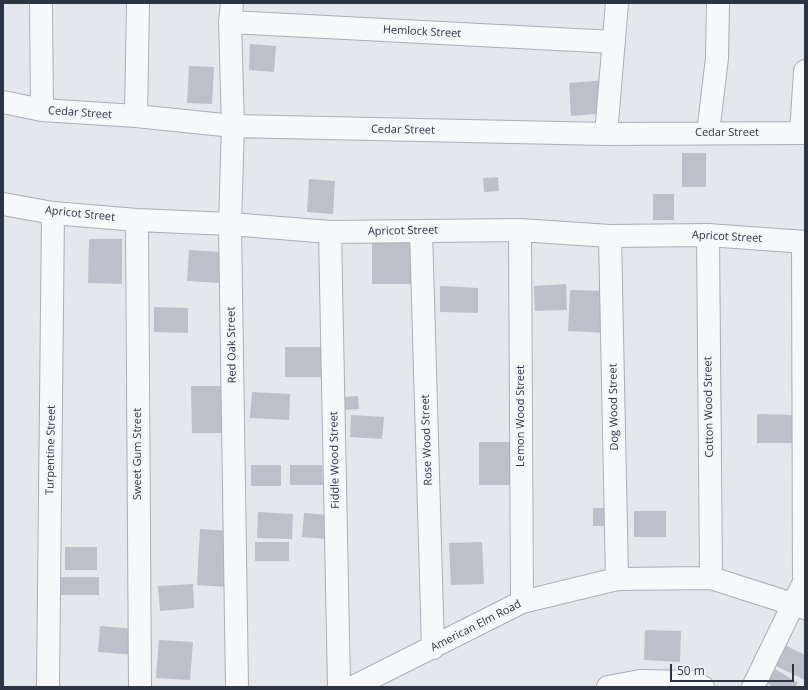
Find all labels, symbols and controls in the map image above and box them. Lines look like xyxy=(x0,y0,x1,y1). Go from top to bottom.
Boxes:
street label: Hemlock Street xyxy=(382,23,462,41)
street label: Cedar Street xyxy=(48,104,112,122)
street label: Cedar Street xyxy=(371,123,435,137)
street label: Cedar Street xyxy=(695,126,759,140)
street label: Apricot Street xyxy=(44,204,116,224)
street label: Apricot Street xyxy=(368,224,438,238)
street label: Apricot Street xyxy=(692,229,762,245)
street label: Red Oak Street xyxy=(225,307,239,383)
street label: Cotton Wood Street xyxy=(702,356,716,458)
street label: Dog Wood Street xyxy=(607,363,621,451)
street label: Lemon Wood Street xyxy=(514,365,528,467)
street label: Rose Wood Street xyxy=(419,394,435,486)
street label: Turpentine Street xyxy=(44,405,58,495)
street label: Sweet Gum Street xyxy=(131,408,145,500)
street label: Fiddle Wood Street xyxy=(328,411,342,509)
street label: American Elm Road xyxy=(429,597,523,655)
scale bar xyxy=(672,656,796,682)
text: 50 m xyxy=(677,662,705,679)

